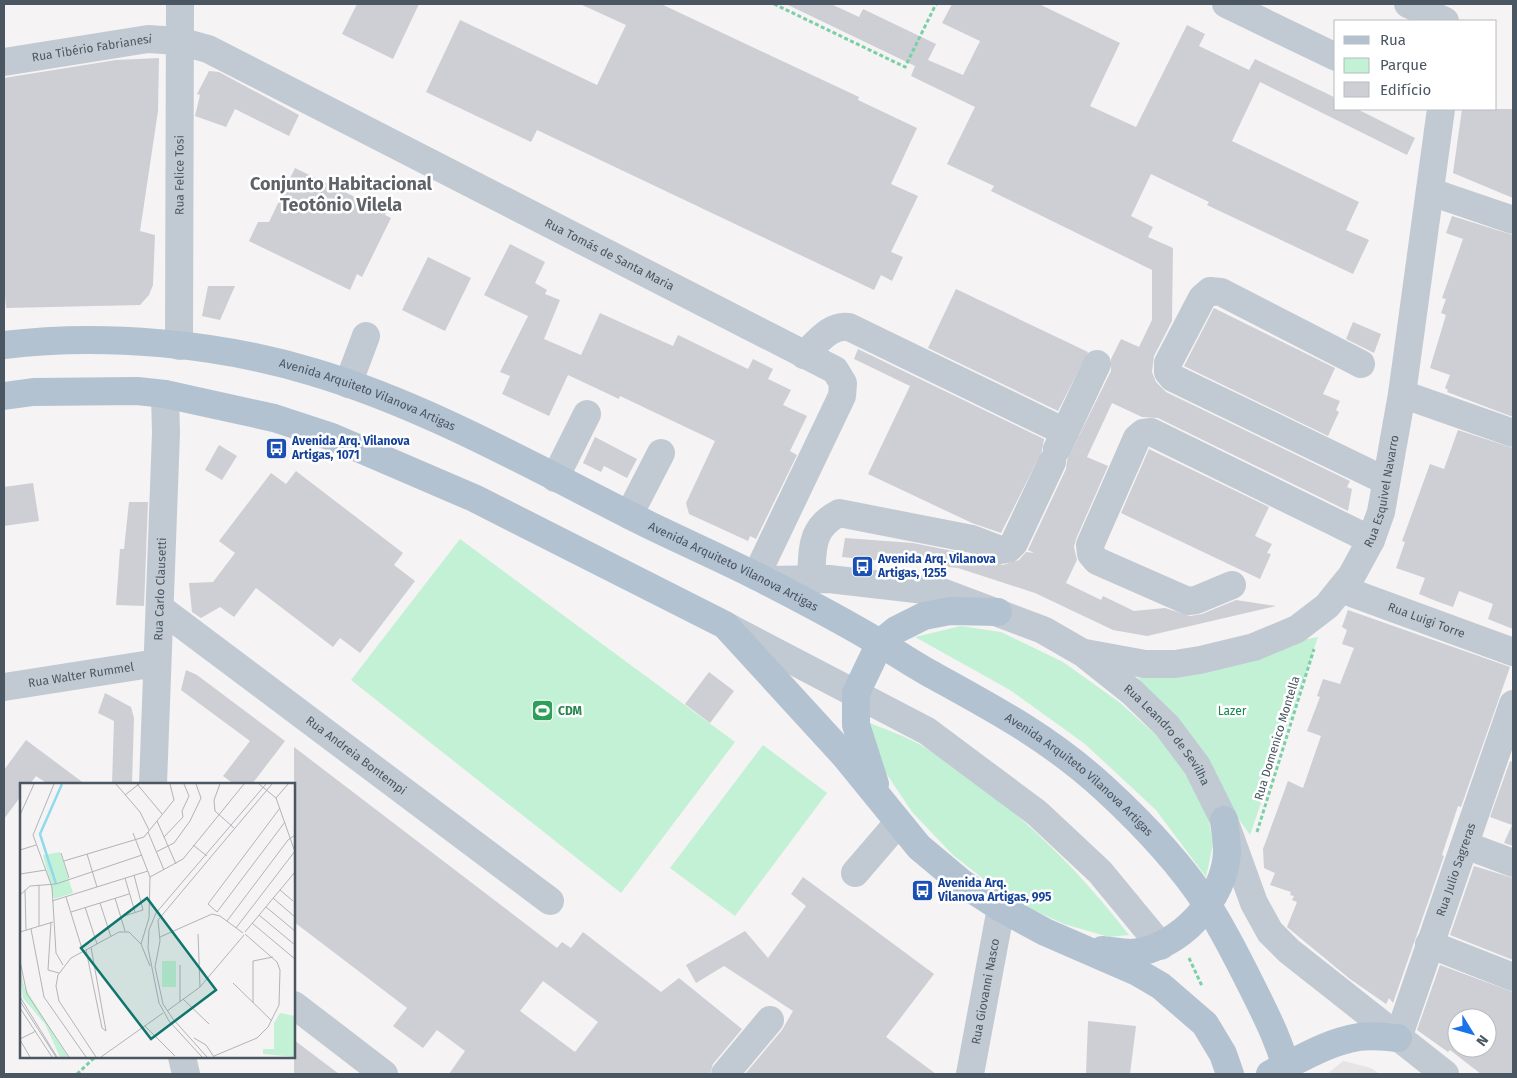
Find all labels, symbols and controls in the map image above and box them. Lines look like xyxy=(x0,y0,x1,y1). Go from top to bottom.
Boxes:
legend xyxy=(1334,20,1497,110)
text: Rua xyxy=(1380,31,1406,49)
street label: Rua Tibério Fabrianesi xyxy=(31,32,152,64)
text: Parque xyxy=(1380,56,1427,74)
text: Edifício xyxy=(1380,81,1431,99)
street label: Rua Felice Tosi xyxy=(172,135,187,215)
district label: Conjunto Habitacional Teotônio Vilela xyxy=(250,173,433,216)
street label: Rua Tomás de Santa Maria xyxy=(542,216,677,293)
street label: Avenida Arquiteto Vilanova Artigas xyxy=(278,356,458,434)
place label: Avenida Arq. Vilanova Artigas, 1071 xyxy=(291,434,410,462)
street label: Rua Esquivel Navarro xyxy=(1361,434,1402,550)
bus stop icon: Avenida Arq. Vilanova Artigas, 1071 xyxy=(264,436,288,460)
street label: Avenida Arquiteto Vilanova Artigas xyxy=(646,519,821,614)
street label: Rua Carlo Clausetti xyxy=(151,537,169,641)
place label: Avenida Arq. Vilanova Artigas, 1255 xyxy=(877,552,996,580)
bus stop icon: Avenida Arq. Vilanova Artigas, 1255 xyxy=(850,554,874,578)
street label: Rua Luigi Torre xyxy=(1386,600,1467,641)
street label: Rua Walter Rummel xyxy=(27,660,135,690)
street label: Rua Domenico Montella xyxy=(1251,674,1303,802)
street label: Rua Leandro de Sevilha xyxy=(1121,681,1212,788)
sports icon: CDM xyxy=(530,699,554,723)
place label: CDM xyxy=(558,704,583,718)
park label: Lazer xyxy=(1218,704,1247,718)
street label: Avenida Arquiteto Vilanova Artigas xyxy=(1003,710,1156,839)
street label: Rua Andreia Bontempi xyxy=(303,713,409,798)
inset map xyxy=(20,783,295,1058)
street label: Rua Julio Sagreras xyxy=(1433,821,1479,918)
place label: Avenida Arq. Vilanova Artigas, 995 xyxy=(937,876,1052,904)
bus stop icon: Avenida Arq. Vilanova Artigas, 995 xyxy=(910,878,934,902)
street label: Rua Giovanni Nasco xyxy=(969,937,1002,1046)
north arrow xyxy=(1447,1008,1497,1058)
text: N xyxy=(1472,1032,1492,1049)

